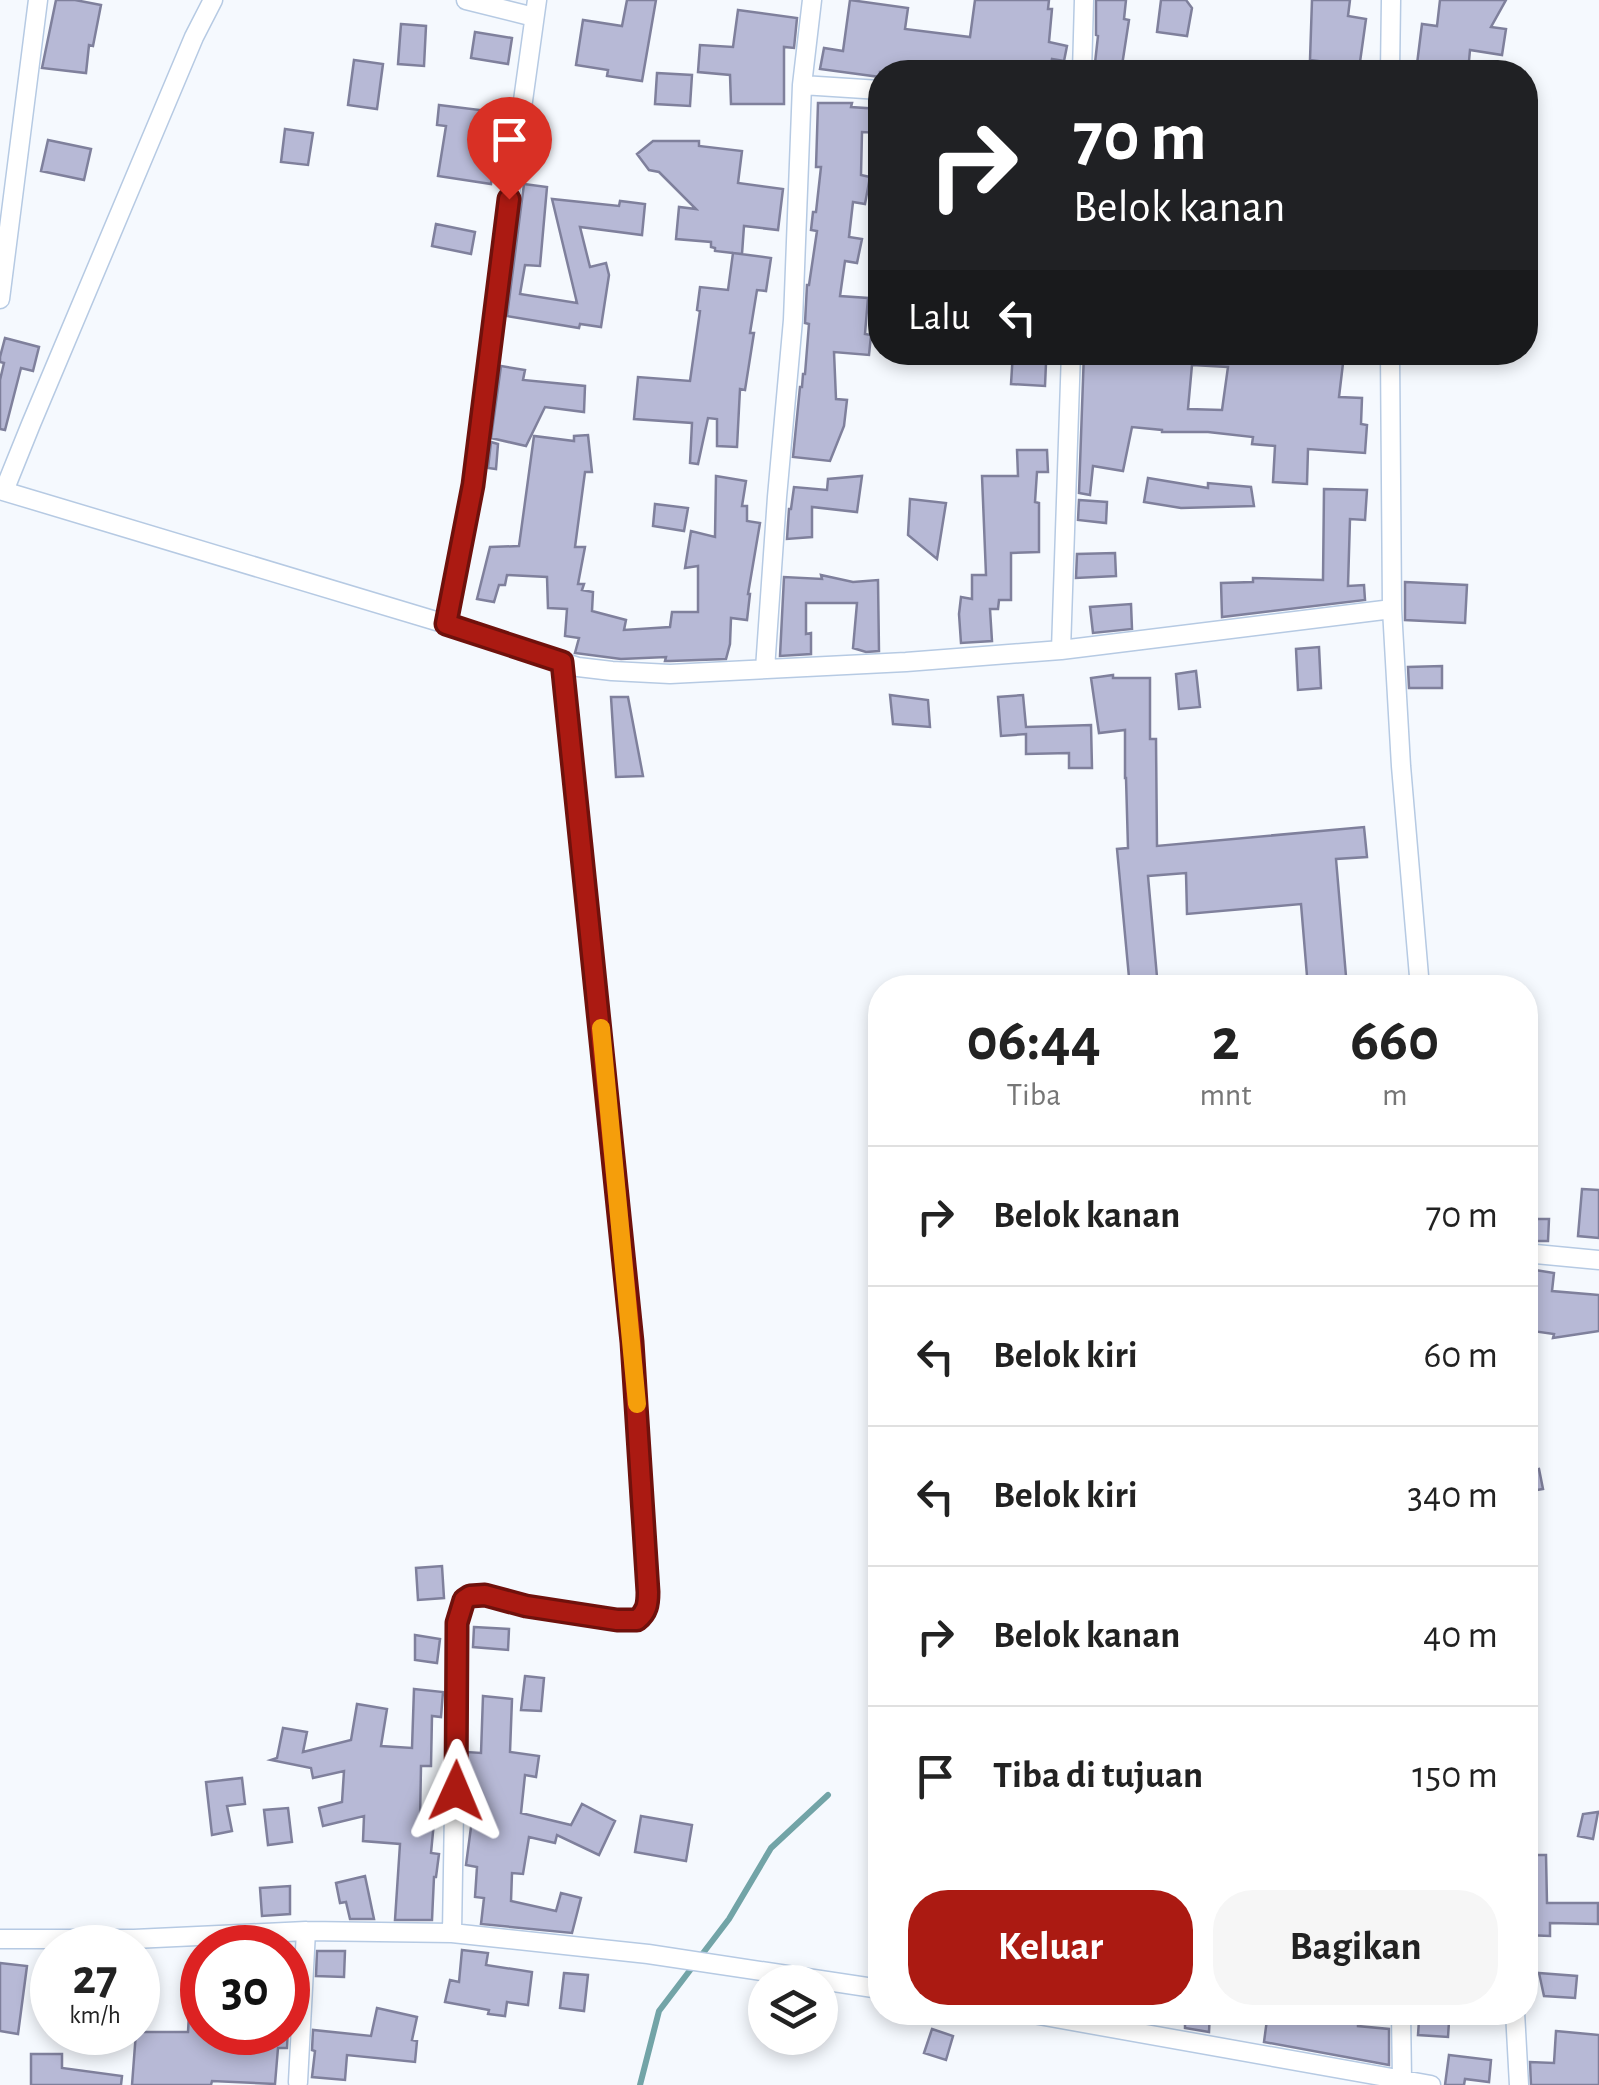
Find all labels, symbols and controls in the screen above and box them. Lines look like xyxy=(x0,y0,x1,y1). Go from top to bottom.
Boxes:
pin xyxy=(467,97,552,200)
icon: right xyxy=(908,100,1038,230)
text: 70 m xyxy=(1073,103,1207,173)
icon: arrive xyxy=(482,112,537,167)
text: Belok kanan xyxy=(1073,185,1285,230)
icon: left xyxy=(990,290,1045,345)
text: Lalu xyxy=(908,299,970,337)
text: 06:44 xyxy=(967,1011,1101,1071)
text: 2 xyxy=(1211,1011,1240,1071)
text: 660 xyxy=(1350,1011,1439,1071)
text: Tiba xyxy=(1006,1079,1061,1111)
text: mnt xyxy=(1200,1079,1252,1111)
text: m xyxy=(1382,1079,1408,1111)
icon: right xyxy=(908,1189,963,1244)
text: Belok kanan xyxy=(993,1197,1180,1235)
text: 70 m xyxy=(1425,1197,1498,1235)
icon: left xyxy=(908,1329,963,1384)
text: Belok kiri xyxy=(993,1337,1138,1375)
text: 60 m xyxy=(1423,1337,1498,1375)
icon: left xyxy=(908,1469,963,1524)
text: Belok kiri xyxy=(993,1477,1138,1515)
text: 340 m xyxy=(1407,1477,1498,1515)
icon: right xyxy=(908,1609,963,1664)
text: Belok kanan xyxy=(993,1617,1180,1655)
text: 40 m xyxy=(1423,1617,1498,1655)
position arrow xyxy=(404,1739,508,1843)
icon: arrive xyxy=(908,1749,963,1804)
text: Tiba di tujuan xyxy=(993,1757,1203,1795)
text: 150 m xyxy=(1412,1757,1498,1795)
button: Keluar xyxy=(908,1890,1193,2005)
button: Bagikan xyxy=(1213,1890,1498,2005)
speed limit sign: 30 xyxy=(180,1925,310,2055)
text: 27 xyxy=(72,1953,118,2003)
map controls xyxy=(748,1965,838,2055)
button: layers xyxy=(748,1965,838,2055)
text: km/h xyxy=(69,2003,121,2028)

